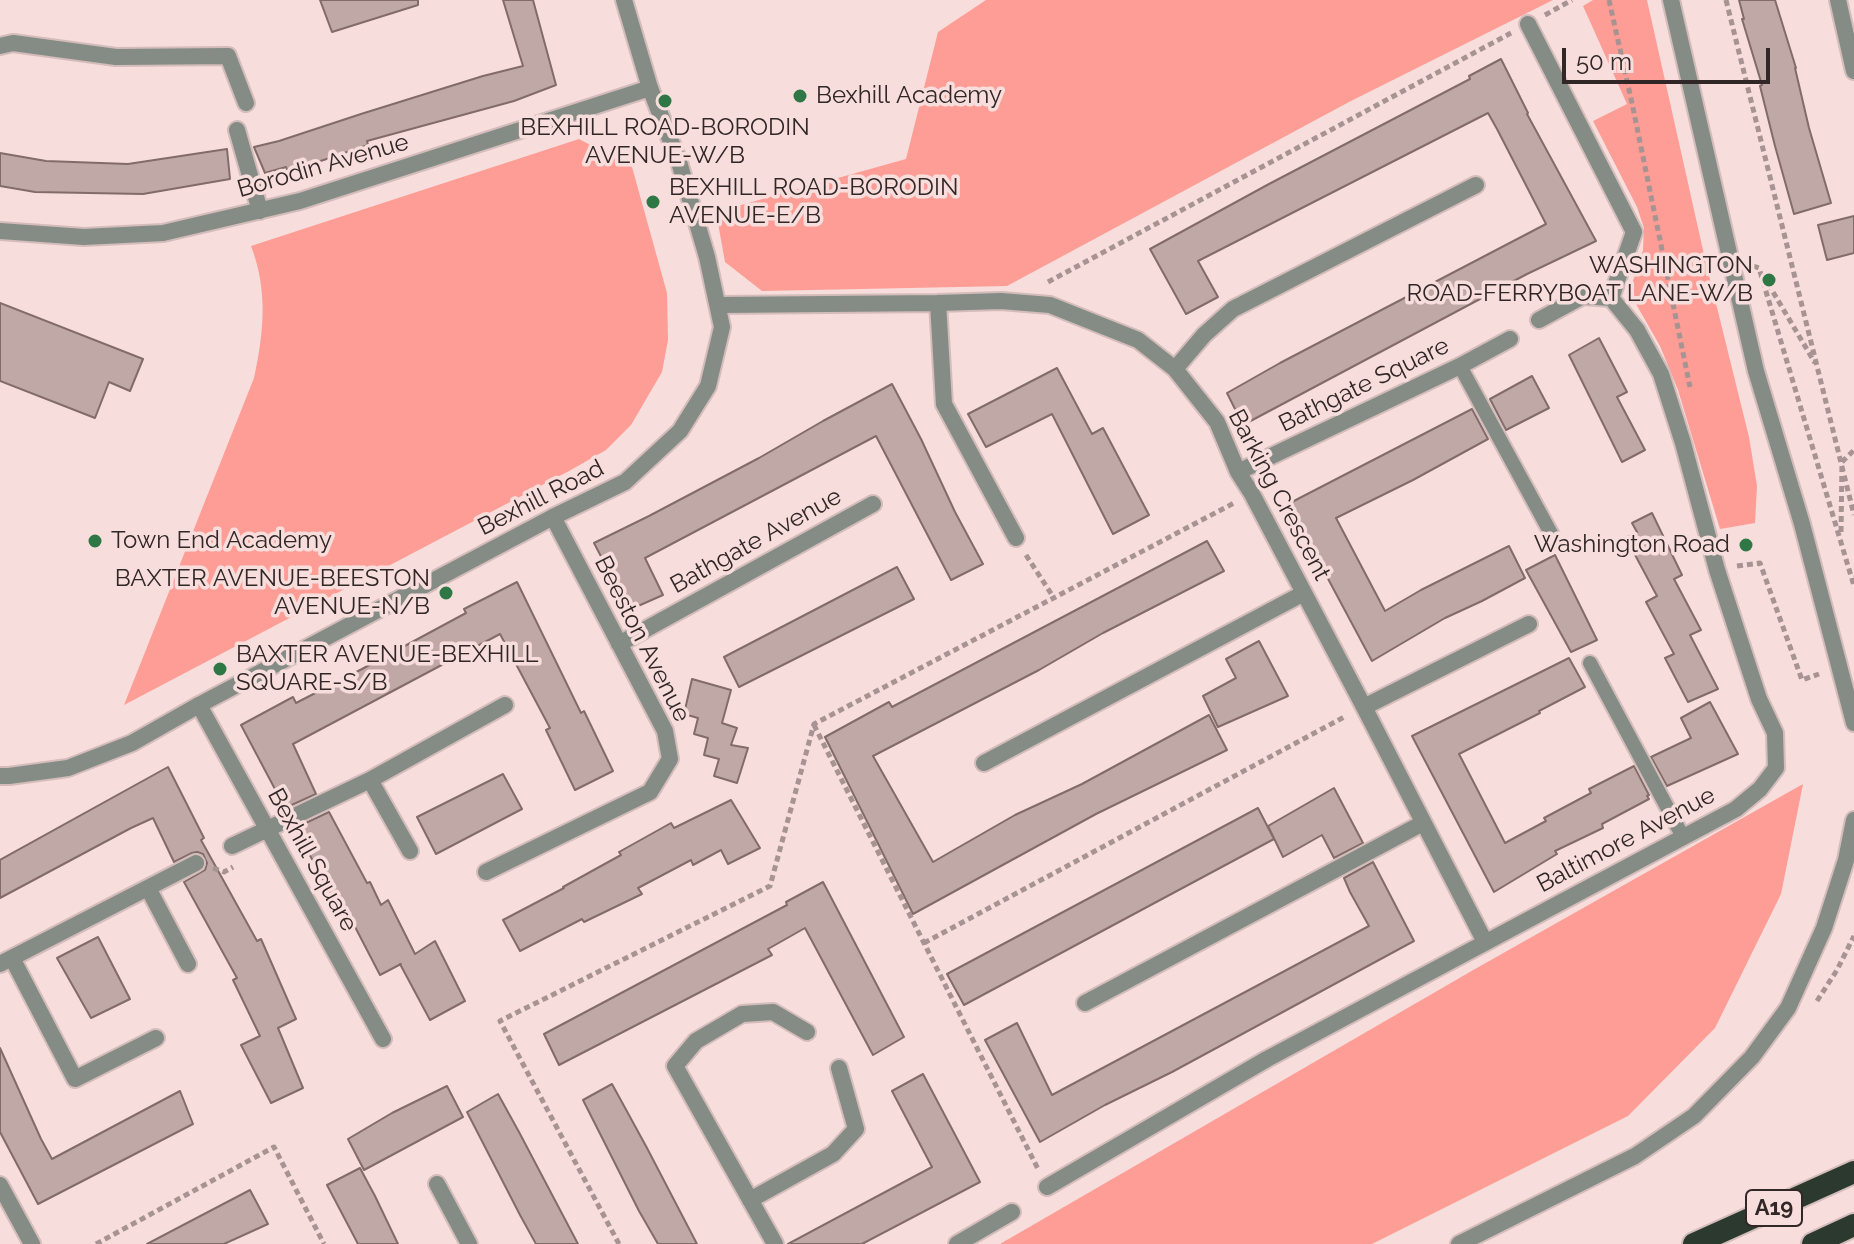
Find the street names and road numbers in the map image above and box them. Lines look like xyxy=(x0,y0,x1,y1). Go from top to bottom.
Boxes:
street label: Borodin Avenue xyxy=(234,128,412,204)
street label: Bathgate Square xyxy=(1274,331,1454,439)
street label: Barking Crescent xyxy=(1222,405,1336,585)
street label: Bexhill Road xyxy=(473,454,609,542)
street label: Bathgate Avenue xyxy=(665,482,847,600)
street label: Beeston Avenue xyxy=(588,551,696,727)
street label: Baltimore Avenue xyxy=(1532,781,1720,899)
street label: Bexhill Square xyxy=(261,784,363,936)
road number: A19 xyxy=(1746,1190,1802,1226)

